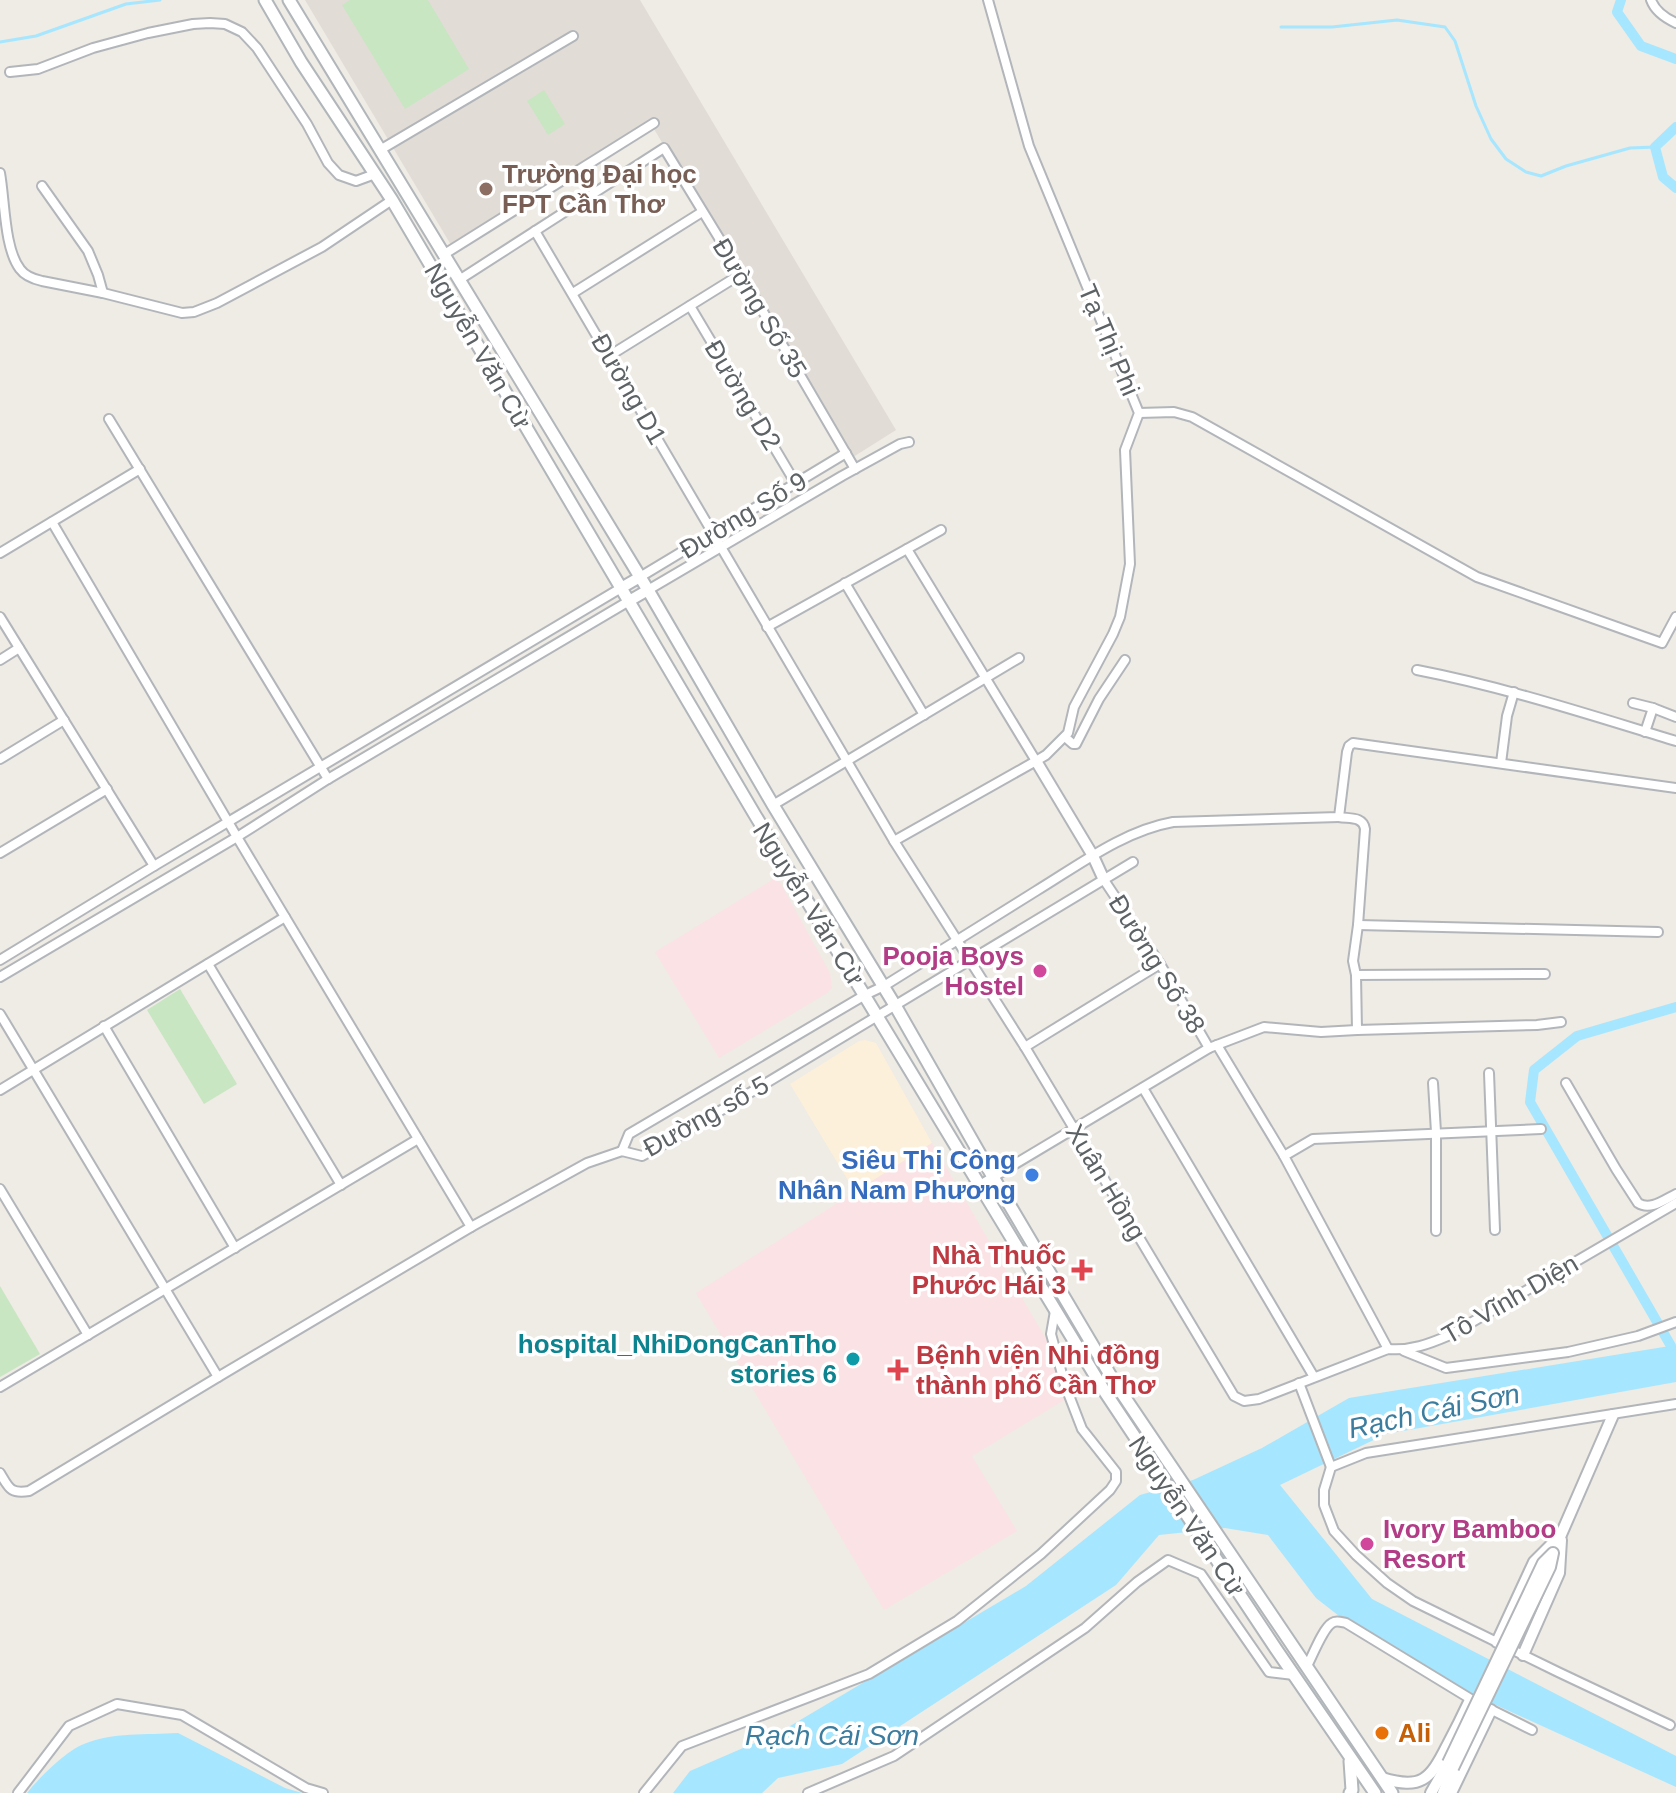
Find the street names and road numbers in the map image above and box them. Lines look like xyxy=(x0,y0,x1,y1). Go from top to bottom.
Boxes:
street label: Đường Số 35 xyxy=(707,233,813,383)
street label: Nguyễn Văn Cừ xyxy=(418,258,538,434)
street label: Tạ Thị Phi xyxy=(1072,280,1146,400)
street label: Đường D1 xyxy=(585,328,673,450)
street label: Đường D2 xyxy=(699,335,787,455)
street label: Đường Số 9 xyxy=(674,465,812,565)
street label: Nguyễn Văn Cừ xyxy=(747,817,871,991)
street label: Đường Số 38 xyxy=(1103,889,1211,1039)
street label: Đường số 5 xyxy=(638,1069,774,1163)
street label: Xuân Hồng xyxy=(1060,1119,1152,1245)
street label: Tô Vĩnh Diện xyxy=(1437,1248,1583,1350)
street label: Nguyễn Văn Cừ xyxy=(1122,1430,1252,1602)

